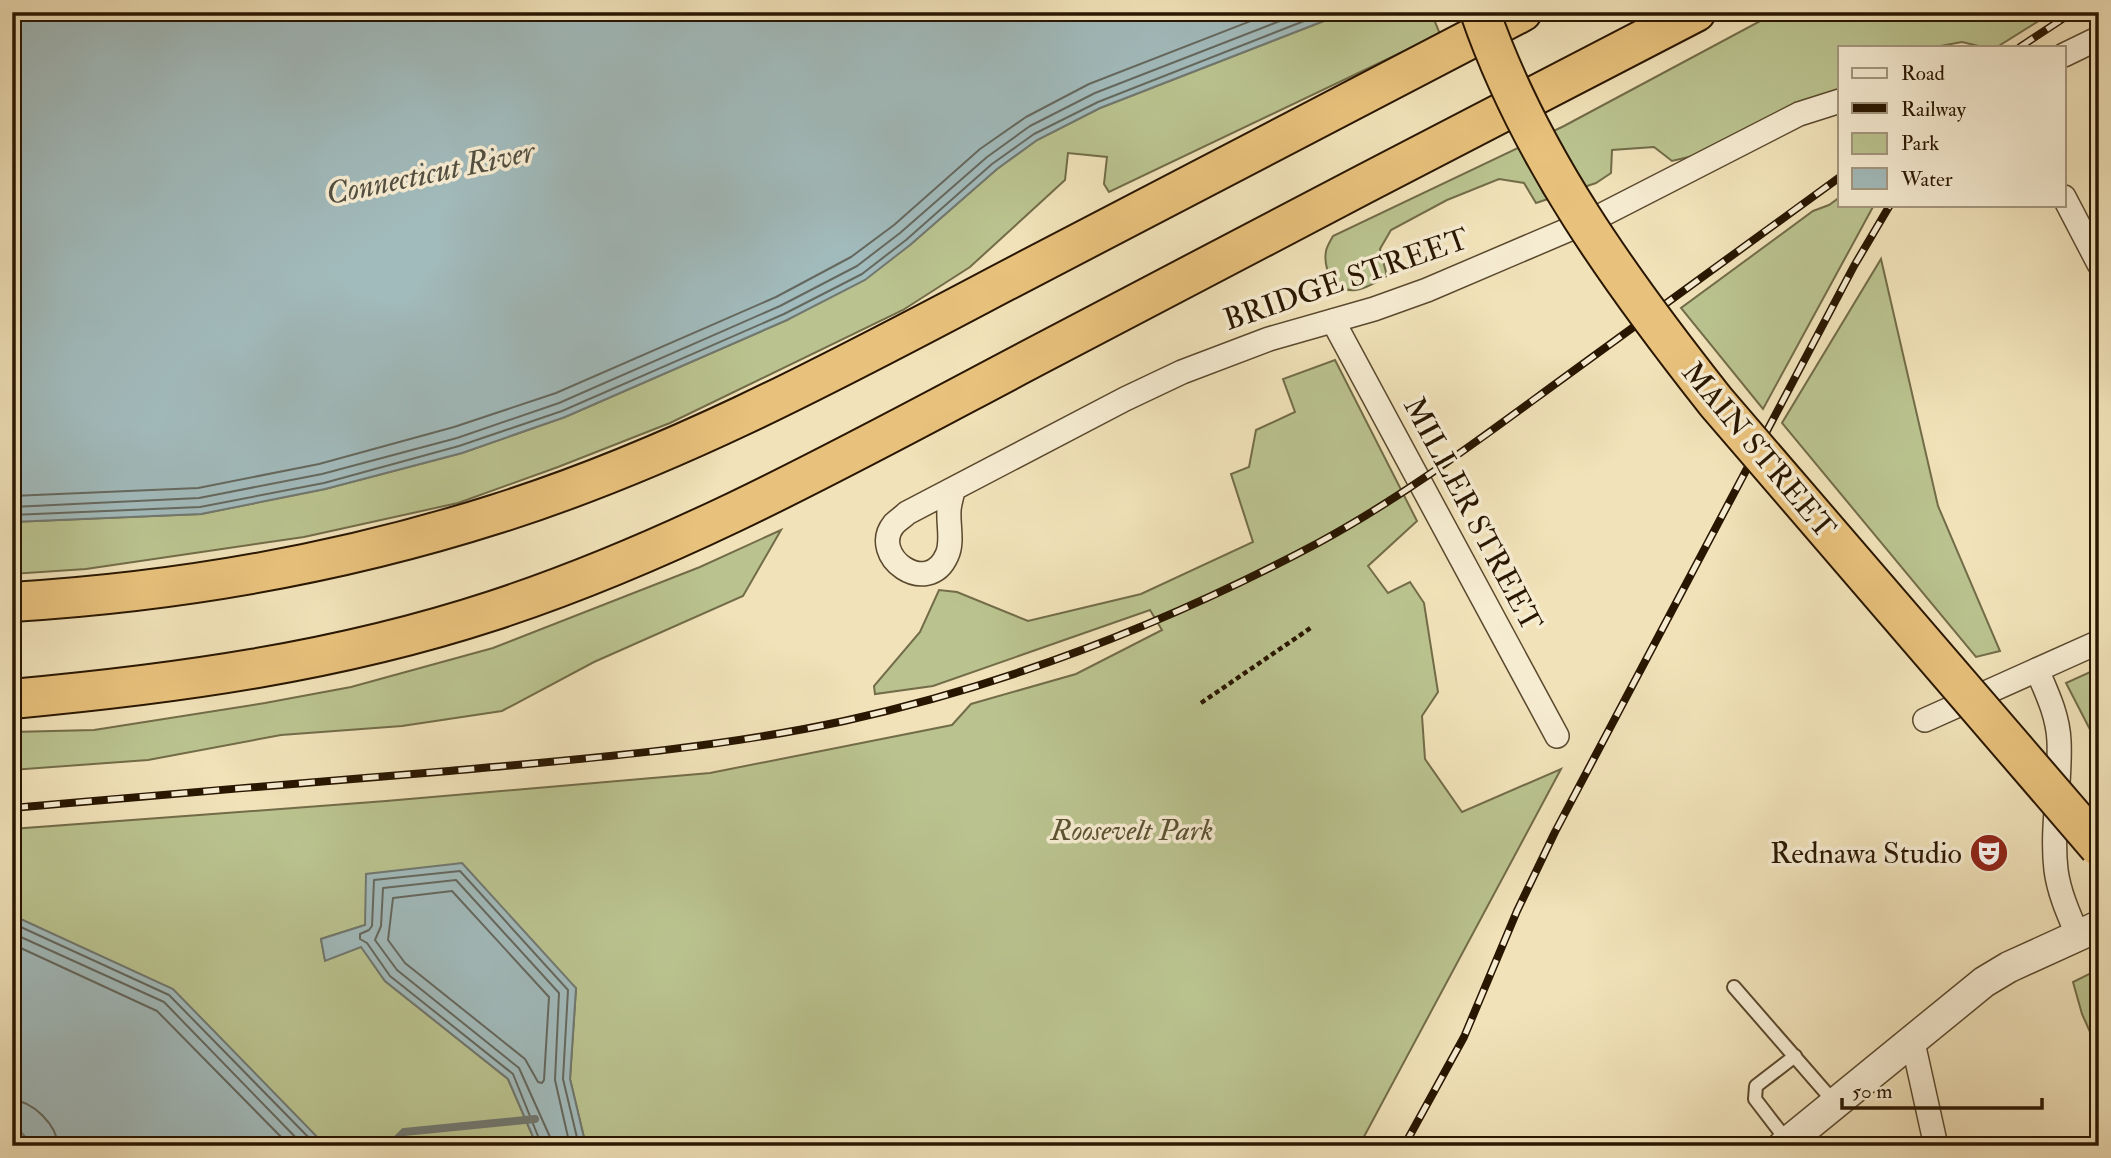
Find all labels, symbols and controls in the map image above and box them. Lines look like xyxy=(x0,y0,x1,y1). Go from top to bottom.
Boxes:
legend xyxy=(1838,46,2066,206)
text: Road xyxy=(1901,60,1946,87)
text: Railway xyxy=(1901,96,1967,123)
text: Park xyxy=(1901,130,1939,157)
water label: Connecticut River xyxy=(322,131,540,215)
text: Water xyxy=(1900,166,1953,193)
street label: BRIDGE STREET xyxy=(1219,220,1473,339)
street label: MAIN STREET xyxy=(1674,354,1843,546)
street label: MILLER STREET xyxy=(1395,391,1550,638)
park label: Roosevelt Park xyxy=(1050,812,1213,849)
theatre icon: Rednawa Studio xyxy=(1968,832,2010,874)
place label: Rednawa Studio xyxy=(1770,835,1962,872)
scale bar xyxy=(1842,1067,2041,1111)
text: 50 m xyxy=(1852,1078,1893,1105)

